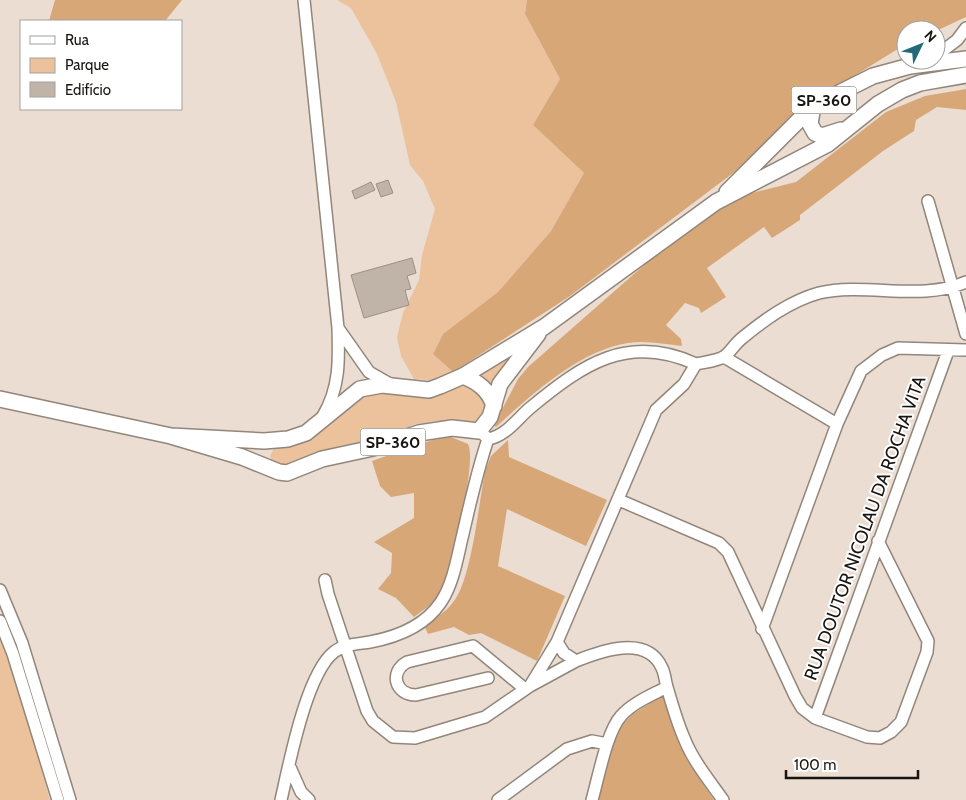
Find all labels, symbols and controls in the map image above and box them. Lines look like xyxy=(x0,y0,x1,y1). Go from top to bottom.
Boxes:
legend xyxy=(20,20,182,110)
north arrow xyxy=(896,20,946,70)
text: N xyxy=(921,26,940,46)
text: Rua xyxy=(65,31,90,49)
text: Parque xyxy=(65,56,109,74)
text: Edifício xyxy=(65,81,111,99)
road number: SP-360 xyxy=(792,86,856,114)
street label: RUA DOUTOR NICOLAU DA ROCHA VITA xyxy=(800,373,930,683)
road number: SP-360 xyxy=(360,428,426,456)
scale bar xyxy=(786,748,918,780)
text: 100 m xyxy=(794,756,836,774)

